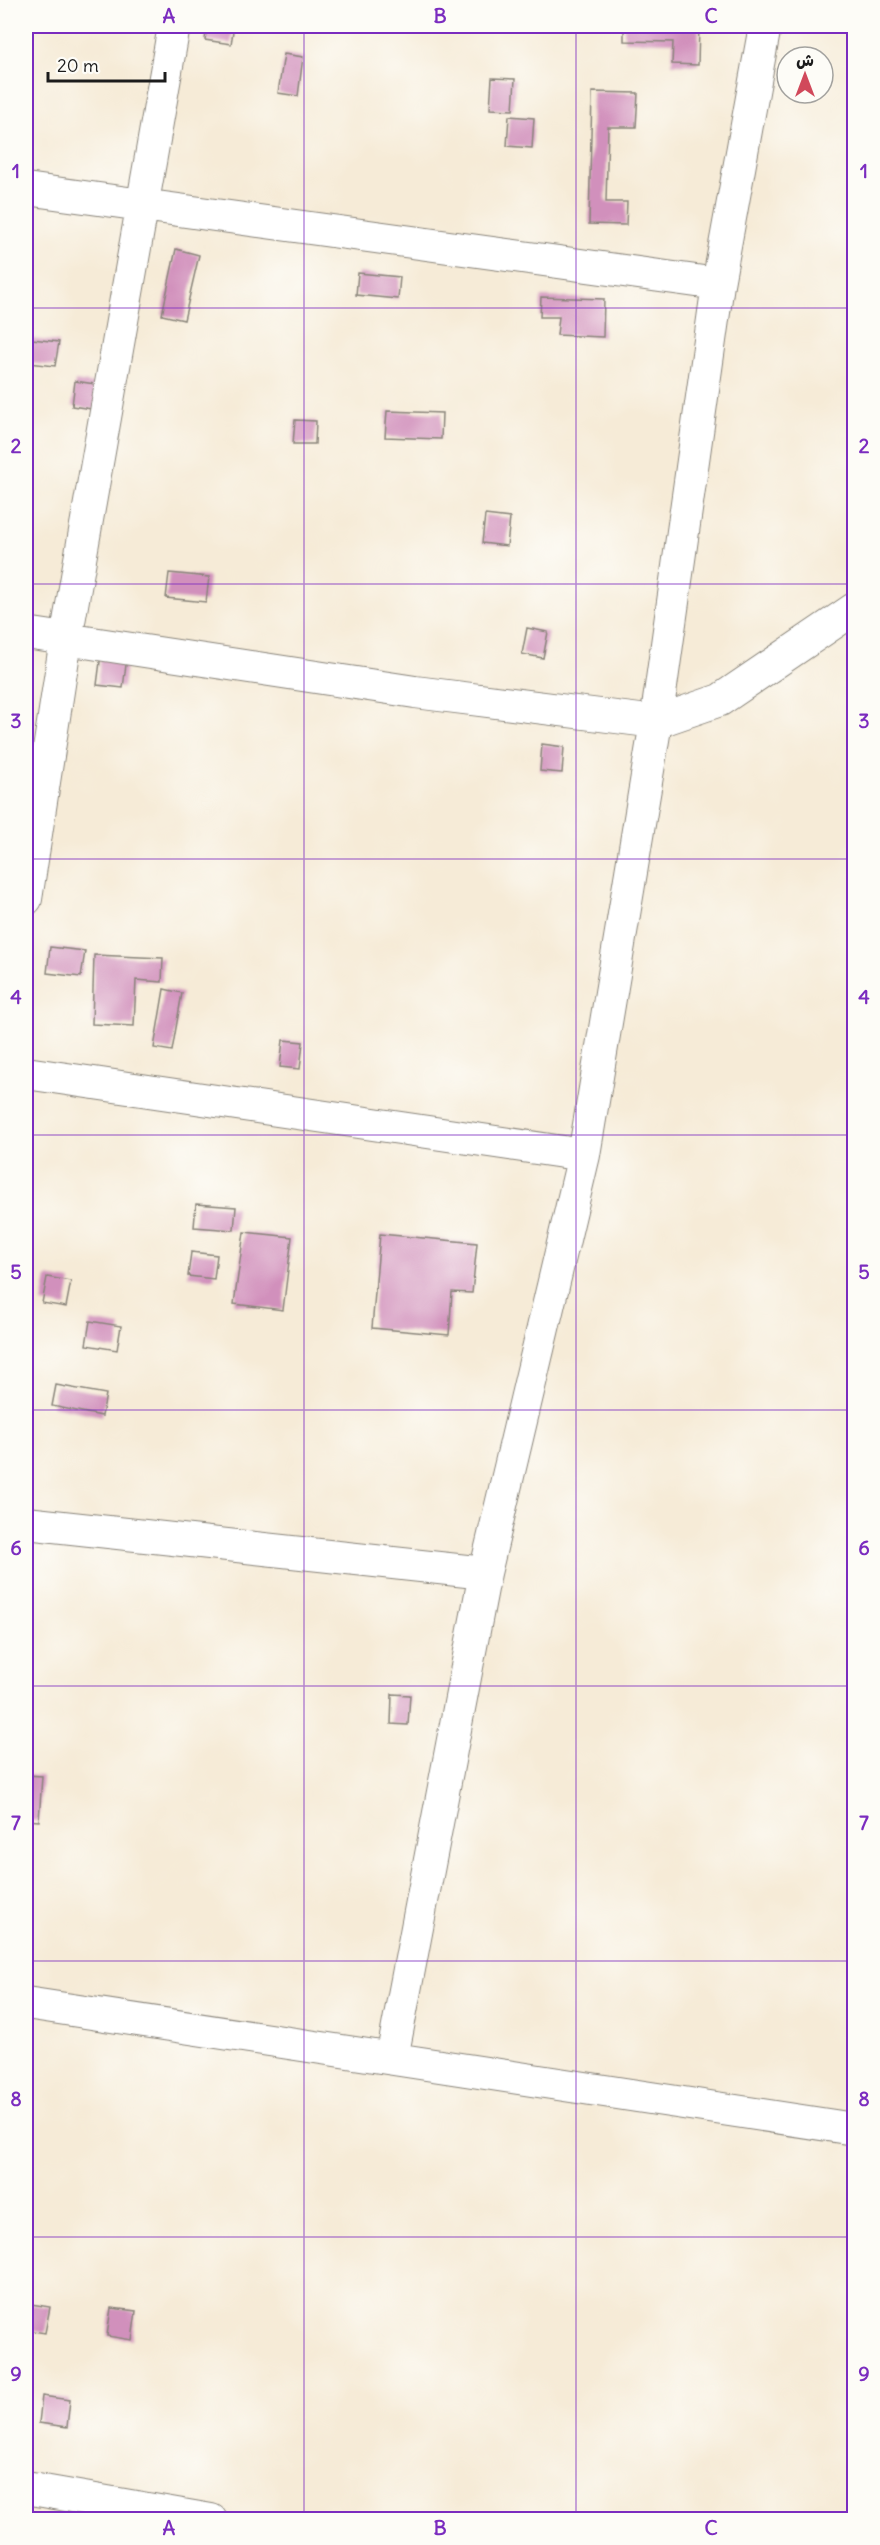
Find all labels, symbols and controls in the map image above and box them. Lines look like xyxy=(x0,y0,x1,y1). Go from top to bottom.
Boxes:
text: A xyxy=(163,3,176,28)
text: B xyxy=(433,3,447,28)
text: C xyxy=(704,3,718,28)
scale bar xyxy=(48,45,165,83)
north arrow xyxy=(775,45,835,105)
text: ش xyxy=(796,50,814,70)
text: 20 m xyxy=(57,54,99,77)
text: 1 xyxy=(12,158,20,183)
text: 1 xyxy=(860,158,868,183)
text: 2 xyxy=(11,433,22,458)
text: 2 xyxy=(859,433,870,458)
text: 3 xyxy=(10,708,22,733)
text: 3 xyxy=(858,708,870,733)
text: 4 xyxy=(10,984,22,1009)
text: 4 xyxy=(858,984,870,1009)
text: 5 xyxy=(10,1259,22,1284)
text: 5 xyxy=(858,1259,870,1284)
text: 6 xyxy=(10,1535,22,1560)
text: 6 xyxy=(858,1535,870,1560)
text: 7 xyxy=(11,1810,21,1835)
text: 7 xyxy=(859,1810,869,1835)
text: 8 xyxy=(10,2086,22,2111)
text: 8 xyxy=(858,2086,870,2111)
text: 9 xyxy=(10,2361,22,2386)
text: 9 xyxy=(858,2361,870,2386)
text: A xyxy=(163,2515,176,2540)
text: B xyxy=(433,2515,447,2540)
text: C xyxy=(704,2515,718,2540)

